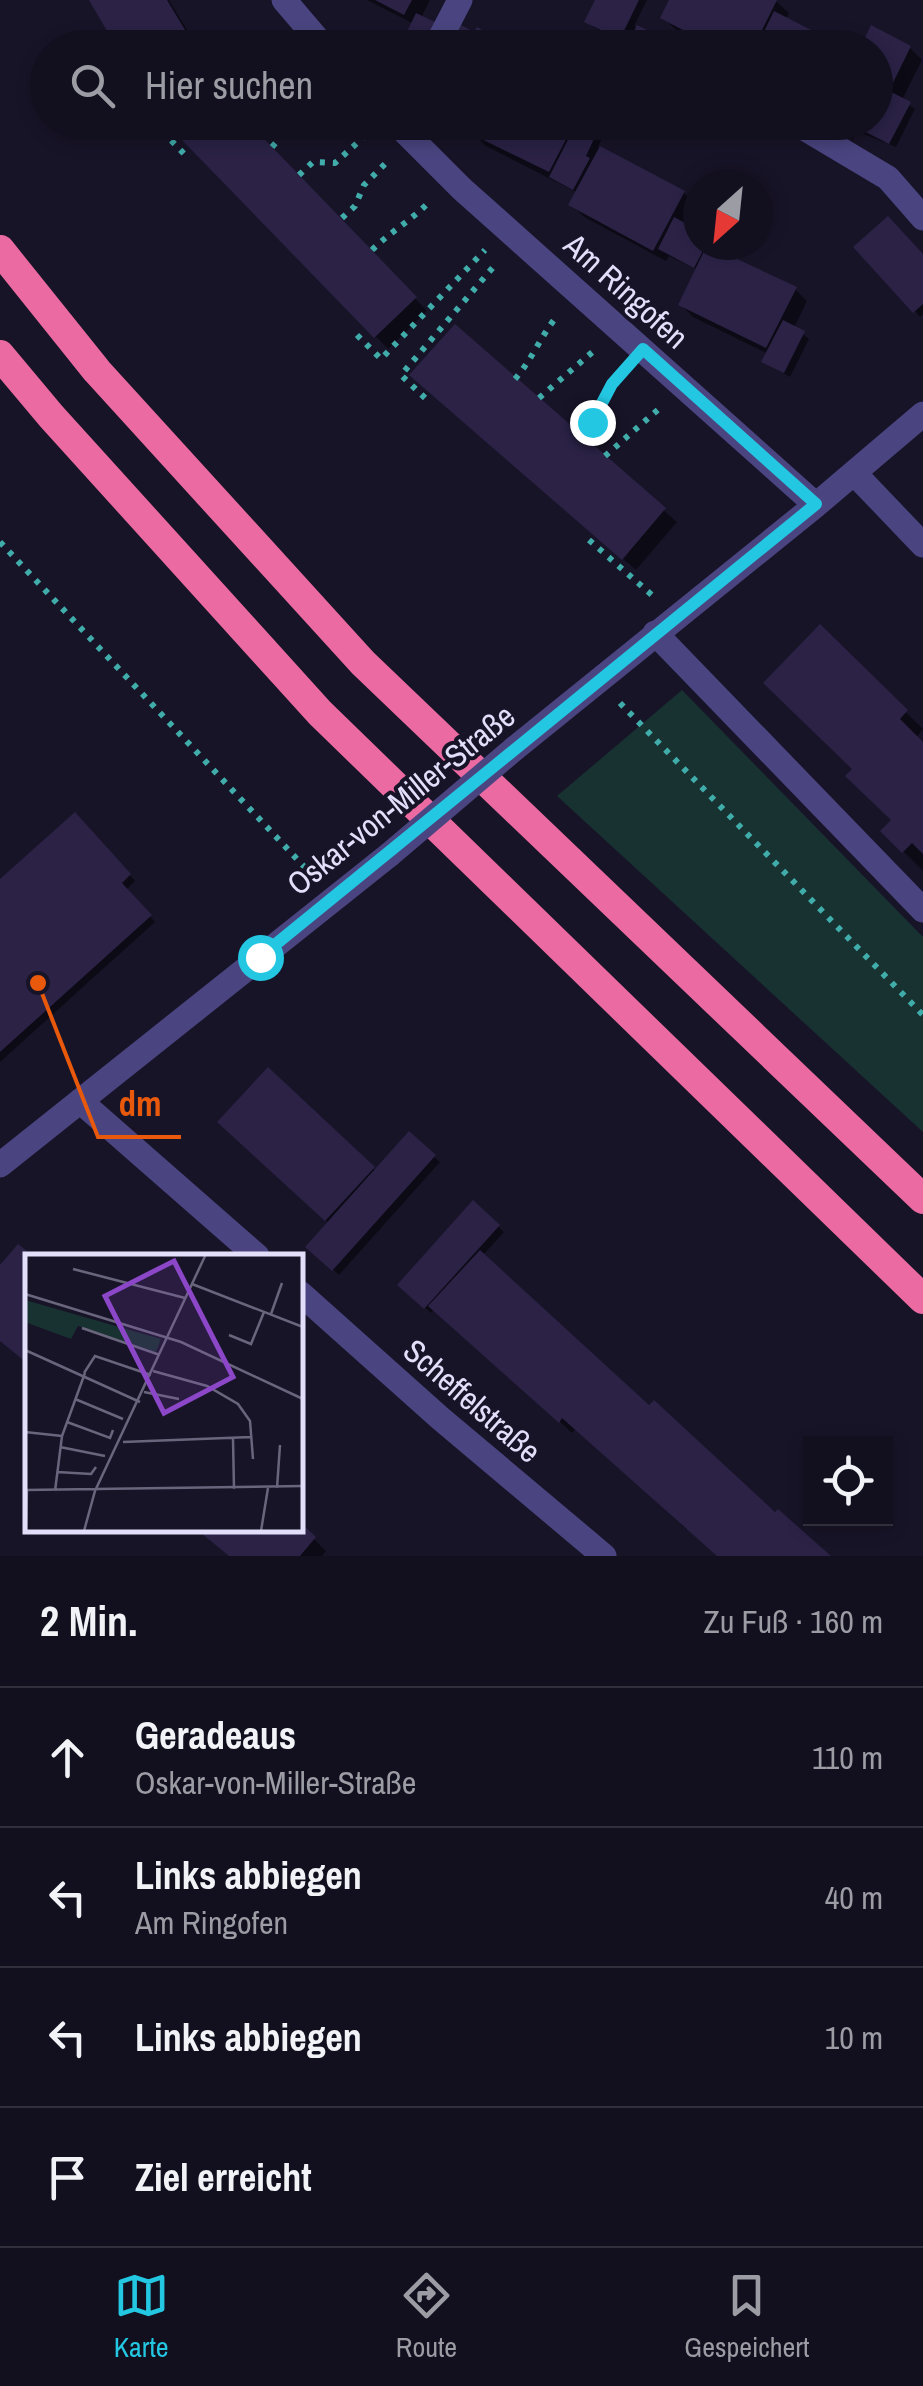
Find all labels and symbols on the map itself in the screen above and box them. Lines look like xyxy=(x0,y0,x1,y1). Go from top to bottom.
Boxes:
north arrow xyxy=(683,170,773,260)
street label: Am Ringofen xyxy=(554,223,698,358)
route end xyxy=(570,400,616,446)
street label: Oskar-von-Miller-Straße xyxy=(278,694,524,905)
route start xyxy=(238,935,284,981)
callout: dm xyxy=(98,1072,181,1137)
text: dm xyxy=(118,1080,162,1127)
inset map xyxy=(25,1254,302,1531)
street label: Scheffelstraße xyxy=(395,1329,550,1472)

